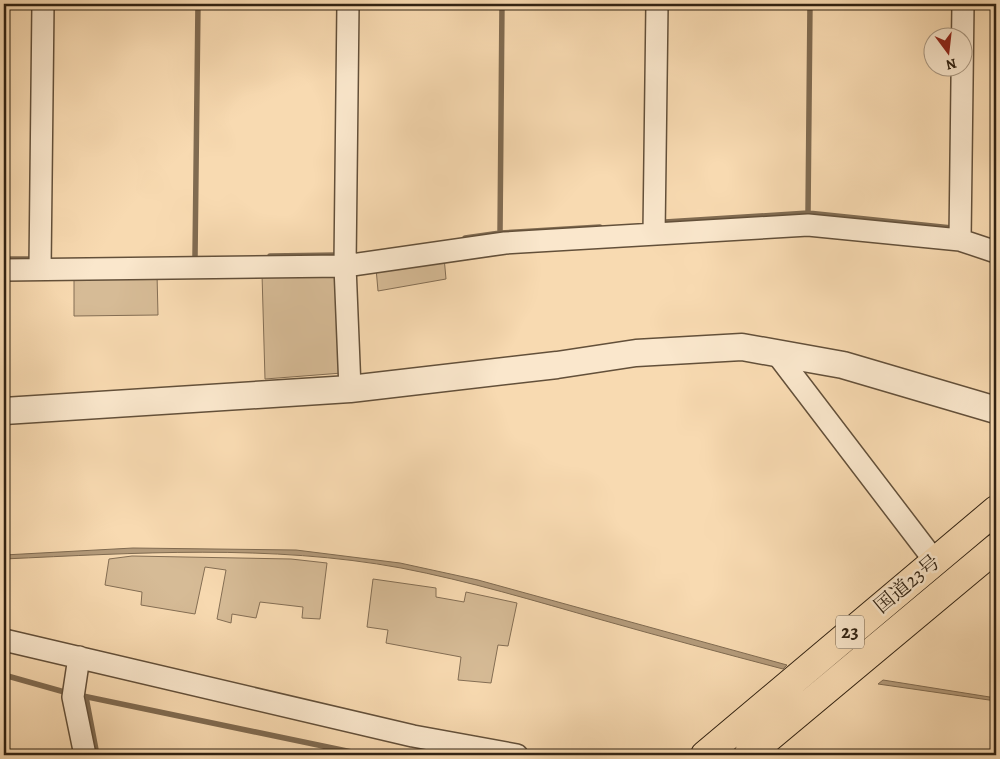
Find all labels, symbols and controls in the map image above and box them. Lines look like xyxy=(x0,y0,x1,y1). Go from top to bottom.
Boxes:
north arrow xyxy=(922,28,972,78)
text: N xyxy=(944,54,959,75)
street label: 国道23号 xyxy=(869,549,945,619)
road number: 23 xyxy=(836,616,864,649)

